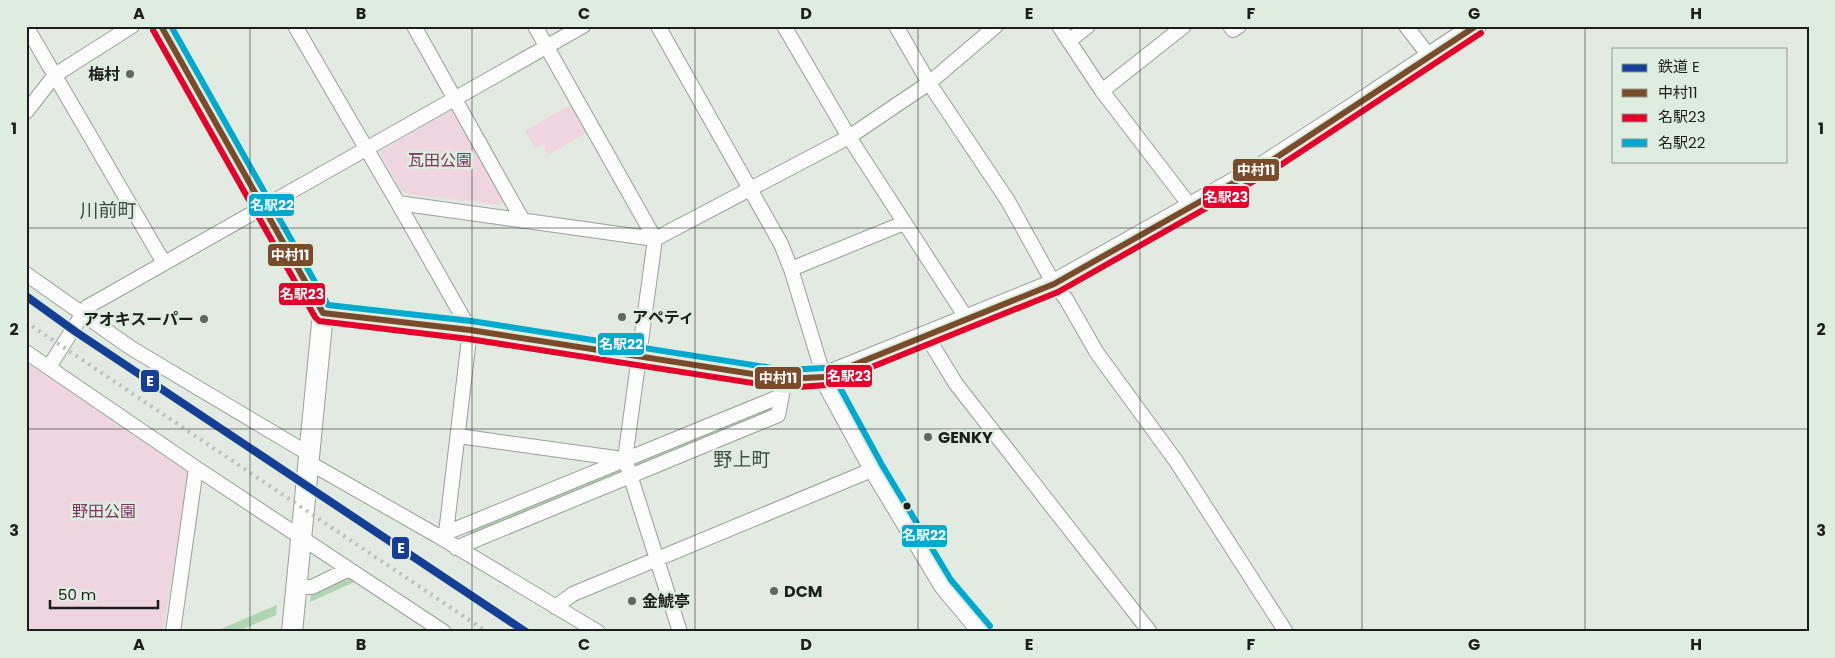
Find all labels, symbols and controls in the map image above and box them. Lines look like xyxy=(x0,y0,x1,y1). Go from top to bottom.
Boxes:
text: A xyxy=(133,2,145,25)
text: B xyxy=(356,2,366,25)
text: C xyxy=(578,2,590,25)
text: D xyxy=(800,2,812,25)
text: E xyxy=(1025,2,1033,25)
text: F xyxy=(1247,2,1256,25)
text: G xyxy=(1468,2,1480,25)
text: H xyxy=(1690,2,1702,25)
legend xyxy=(1612,48,1788,162)
text: 鉄道 E xyxy=(1658,56,1700,77)
place label: 梅村 xyxy=(88,63,120,86)
marker: 梅村 xyxy=(124,68,136,80)
text: 中村11 xyxy=(1658,82,1698,103)
text: 名駅23 xyxy=(1658,106,1705,127)
text: 1 xyxy=(11,117,17,140)
text: 1 xyxy=(1818,117,1824,140)
text: 名駅22 xyxy=(1658,132,1705,153)
park label: 瓦田公園 xyxy=(408,149,472,172)
line badge: 中村11 xyxy=(1232,158,1280,182)
text: 中村11 xyxy=(1237,160,1275,180)
line badge: 名駅23 xyxy=(1202,185,1250,209)
text: 名駅23 xyxy=(1204,187,1248,207)
line badge: 名駅22 xyxy=(248,193,295,217)
text: 名駅22 xyxy=(250,195,294,215)
district label: 川前町 xyxy=(79,197,137,224)
line badge: 中村11 xyxy=(267,243,314,267)
text: 中村11 xyxy=(271,245,309,265)
line badge: 名駅23 xyxy=(278,282,326,306)
text: 名駅23 xyxy=(280,284,324,304)
place label: アペティ xyxy=(632,306,695,329)
place label: アオキスーパー xyxy=(83,308,194,331)
marker: アペティ xyxy=(616,311,628,323)
marker: アオキスーパー xyxy=(198,313,210,325)
text: 2 xyxy=(9,318,19,341)
text: 2 xyxy=(1816,318,1826,341)
line badge: 名駅22 xyxy=(597,332,645,356)
text: 名駅22 xyxy=(599,334,643,354)
line badge: 名駅23 xyxy=(825,364,873,388)
line badge: 中村11 xyxy=(754,366,802,390)
text: 名駅23 xyxy=(827,366,871,386)
text: 中村11 xyxy=(759,368,797,388)
line badge: E xyxy=(140,369,160,393)
text: E xyxy=(146,371,154,391)
place label: GENKY xyxy=(938,426,993,449)
marker: GENKY xyxy=(922,431,934,443)
district label: 野上町 xyxy=(713,446,771,473)
park label: 野田公園 xyxy=(72,500,136,523)
unlabelled marker xyxy=(902,501,912,511)
text: 3 xyxy=(9,519,19,542)
text: 3 xyxy=(1816,519,1826,542)
line badge: 名駅22 xyxy=(901,524,948,548)
text: 名駅22 xyxy=(902,525,946,545)
line badge: E xyxy=(391,536,410,560)
text: E xyxy=(397,538,405,558)
scale bar xyxy=(50,578,158,610)
place label: DCM xyxy=(784,580,823,603)
text: 50 m xyxy=(58,584,96,605)
marker: DCM xyxy=(768,585,780,597)
place label: 金鯱亭 xyxy=(642,590,690,613)
marker: 金鯱亭 xyxy=(626,595,638,607)
text: A xyxy=(133,633,145,656)
text: B xyxy=(356,633,366,656)
text: C xyxy=(578,633,590,656)
text: D xyxy=(800,633,812,656)
text: E xyxy=(1025,633,1033,656)
text: F xyxy=(1247,633,1256,656)
text: G xyxy=(1468,633,1480,656)
text: H xyxy=(1690,633,1702,656)

